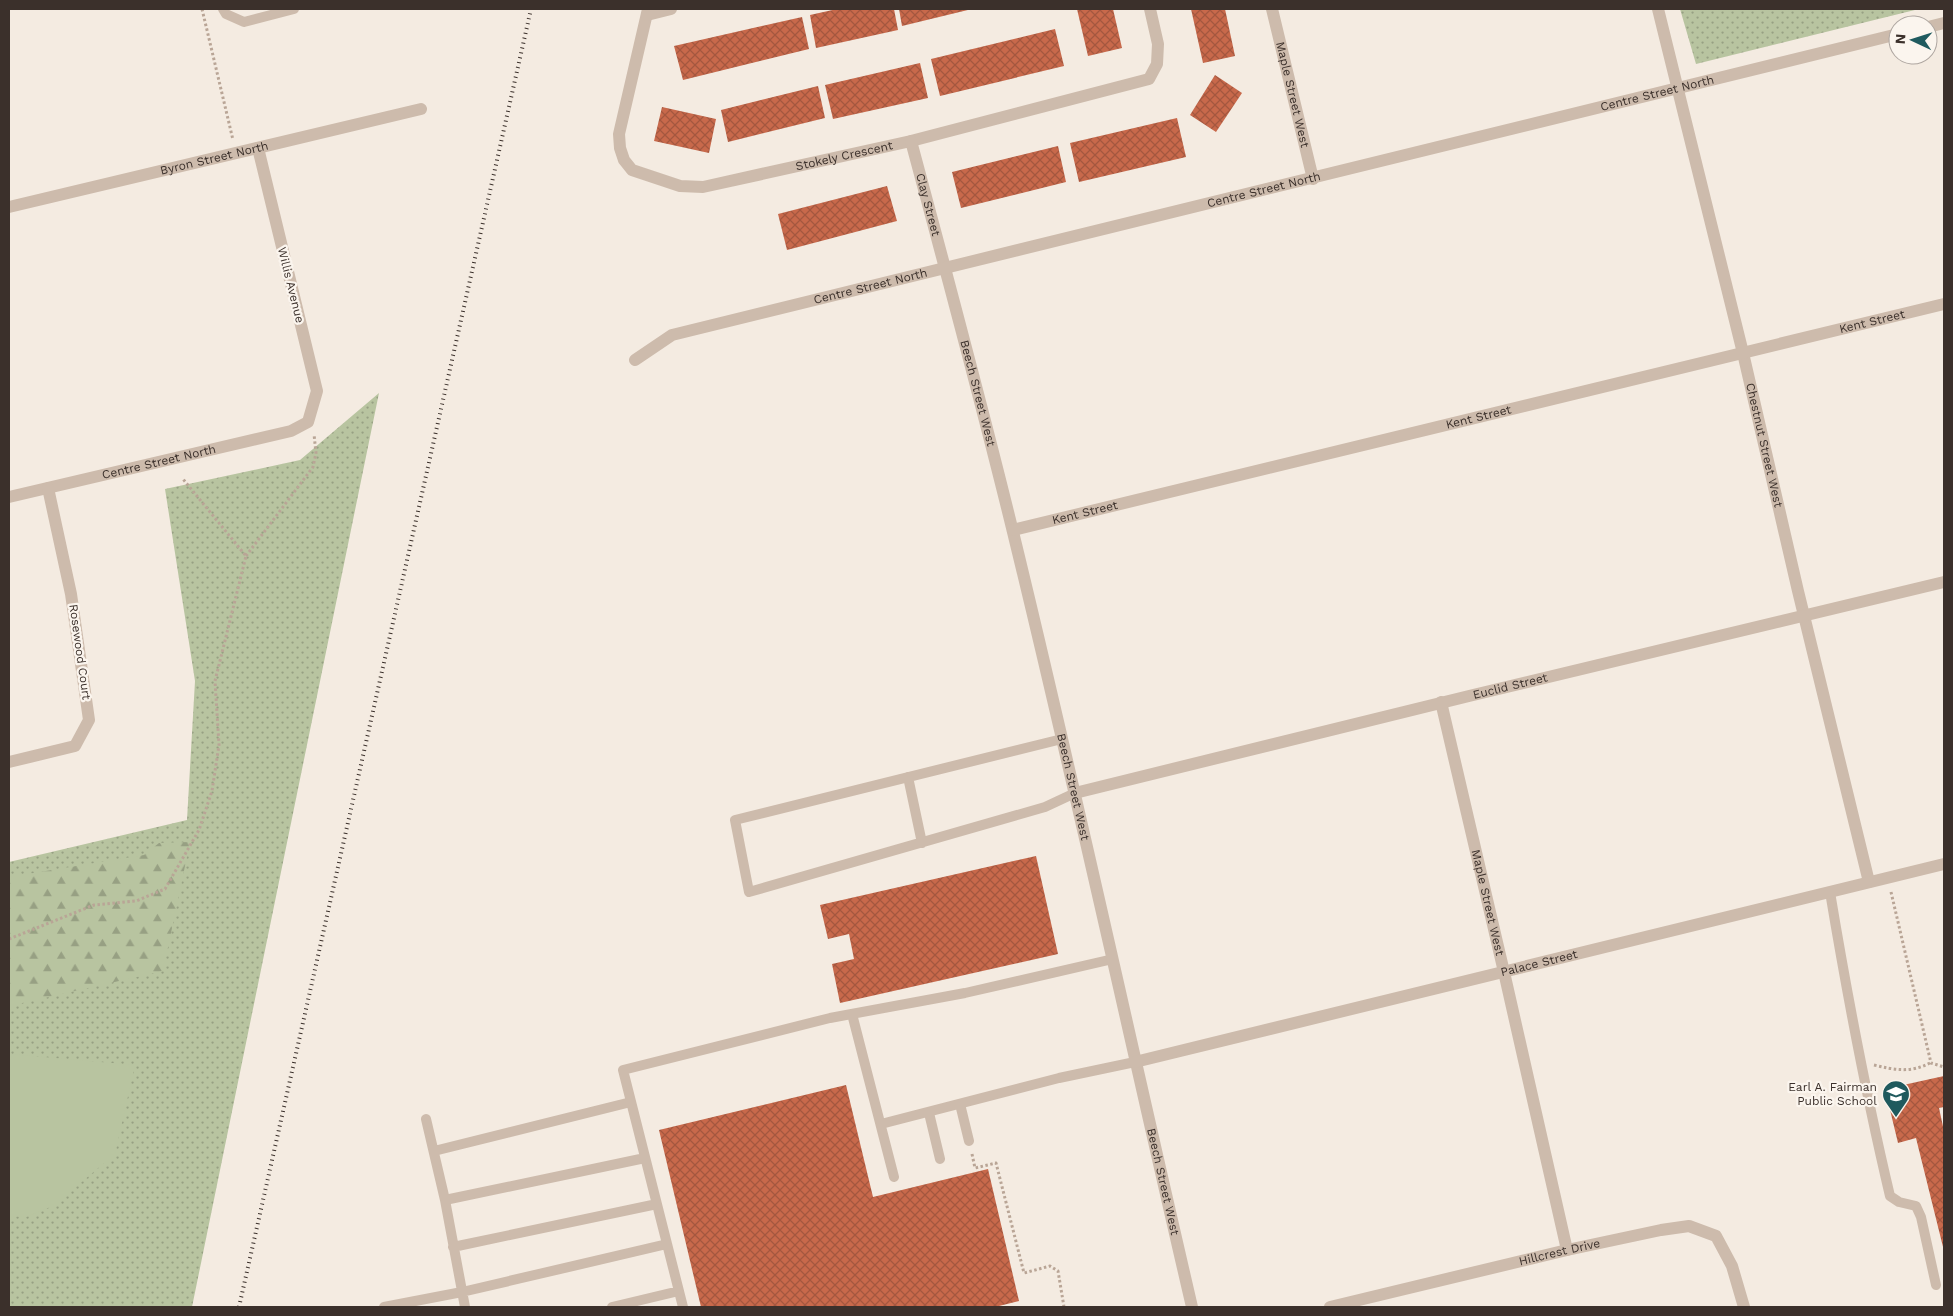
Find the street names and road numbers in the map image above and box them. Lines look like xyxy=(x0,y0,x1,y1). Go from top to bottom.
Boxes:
street label: Maple Street West xyxy=(1273,40,1312,149)
street label: Centre Street North xyxy=(1599,72,1715,114)
street label: Stokely Crescent xyxy=(794,138,894,173)
street label: Byron Street North xyxy=(159,139,270,178)
street label: Centre Street North xyxy=(1206,169,1322,210)
street label: Clay Street xyxy=(913,172,943,238)
street label: Willis Avenue xyxy=(275,246,307,324)
street label: Centre Street North xyxy=(812,266,929,307)
street label: Kent Street xyxy=(1838,307,1906,336)
street label: Beech Street West xyxy=(957,339,998,448)
street label: Chestnut Street West xyxy=(1743,382,1785,509)
street label: Kent Street xyxy=(1444,402,1513,432)
street label: Centre Street North xyxy=(101,442,217,482)
street label: Kent Street xyxy=(1051,498,1119,527)
street label: Rosewood Court xyxy=(66,603,94,701)
street label: Euclid Street xyxy=(1471,670,1549,702)
street label: Beech Street West xyxy=(1054,732,1092,842)
street label: Maple Street West xyxy=(1469,848,1507,957)
street label: Palace Street xyxy=(1499,947,1579,979)
street label: Beech Street West xyxy=(1144,1127,1182,1237)
street label: Hillcrest Drive xyxy=(1517,1236,1602,1268)

